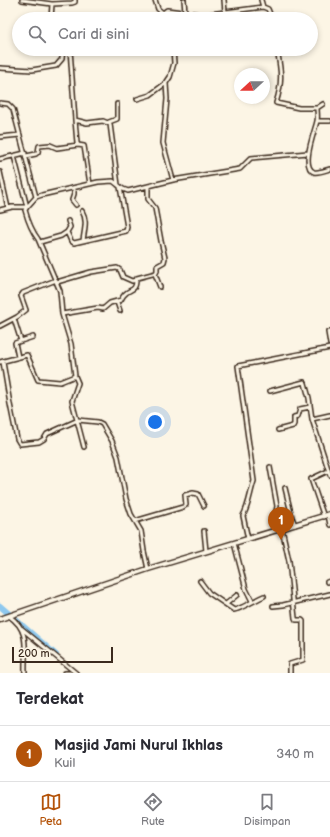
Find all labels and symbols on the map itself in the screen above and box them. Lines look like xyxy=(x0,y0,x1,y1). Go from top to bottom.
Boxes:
north arrow xyxy=(234,68,270,104)
your location xyxy=(145,412,165,432)
pin: 1 xyxy=(268,507,294,540)
scale bar xyxy=(12,645,113,664)

